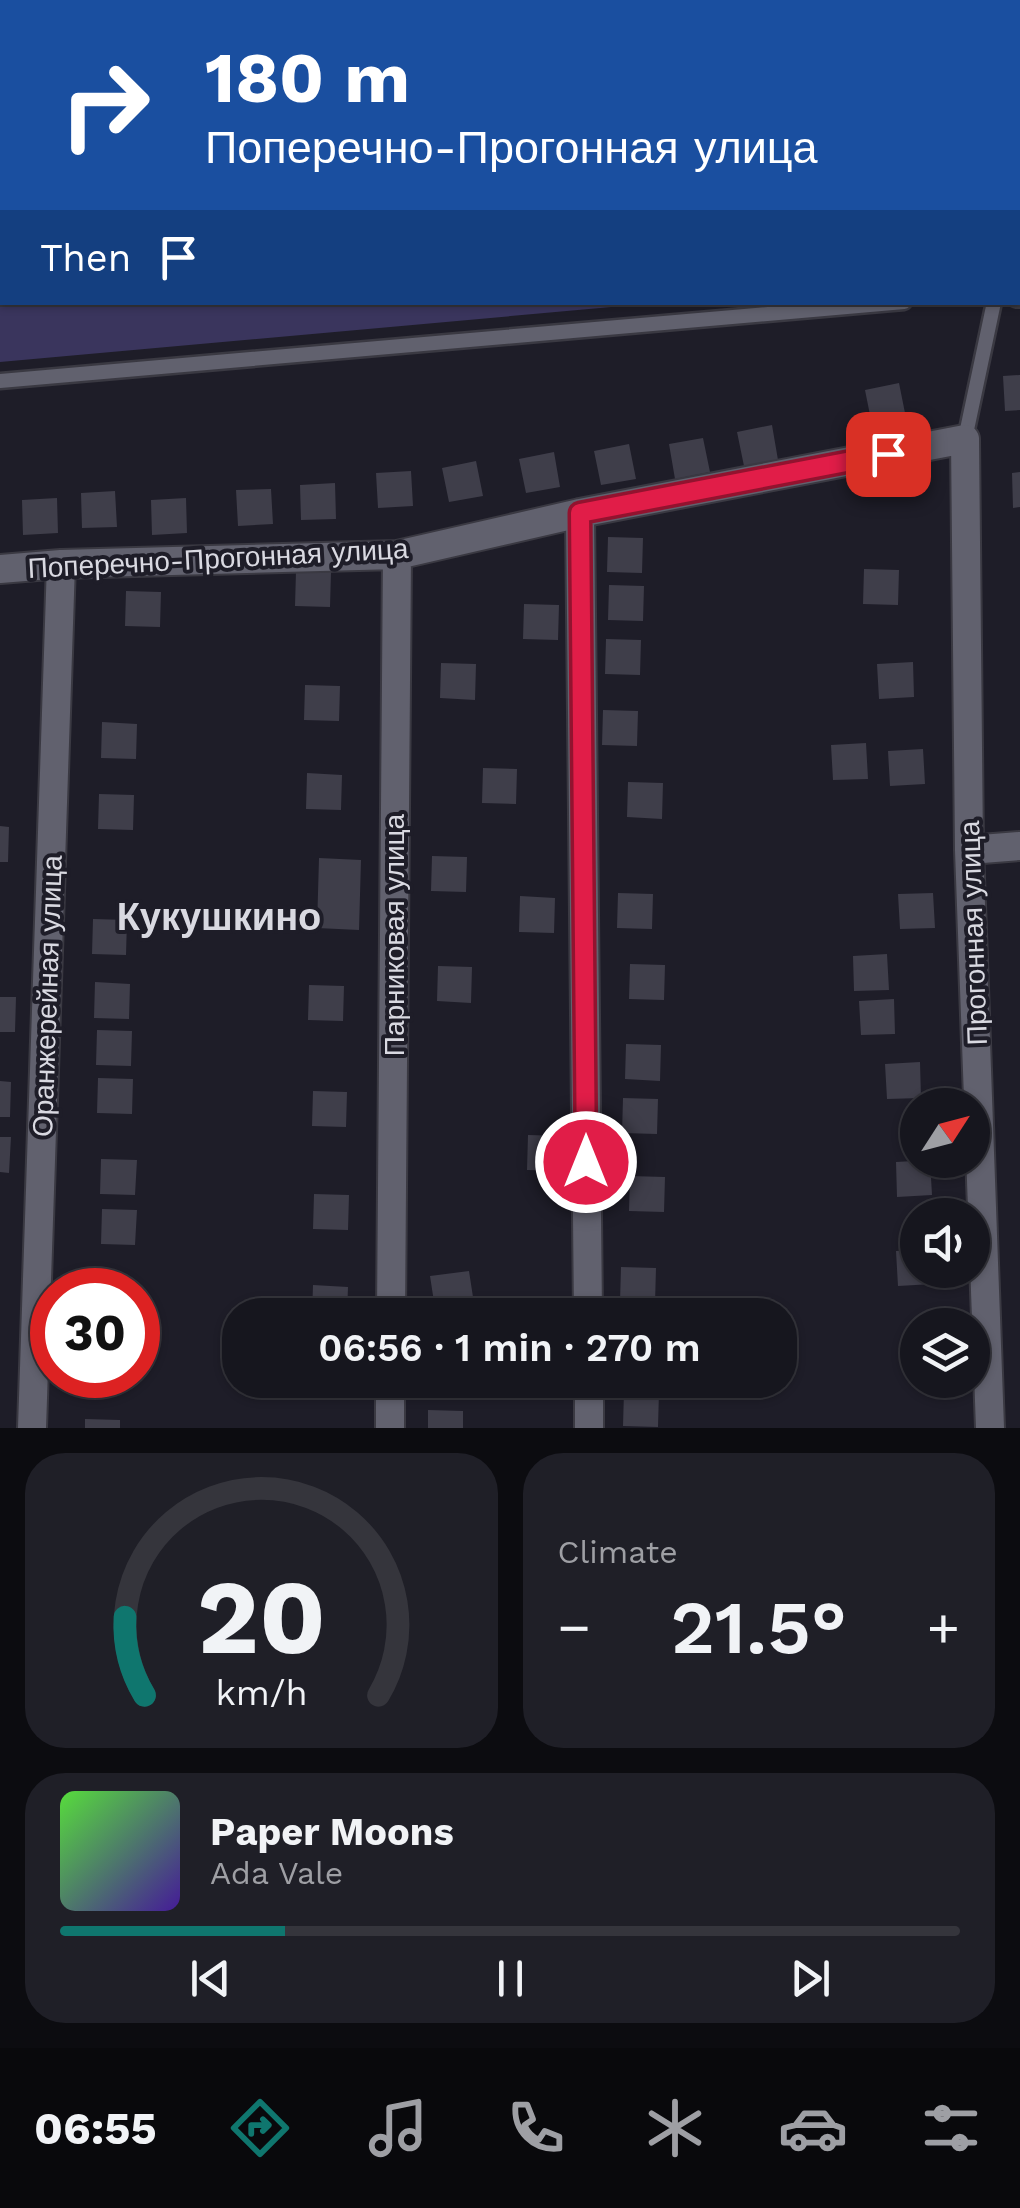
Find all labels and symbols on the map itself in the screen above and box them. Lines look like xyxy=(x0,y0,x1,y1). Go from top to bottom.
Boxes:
pin xyxy=(846,412,931,497)
street label: Поперечно-Прогонная улица xyxy=(27,532,410,585)
street label: Парниковая улица xyxy=(378,813,411,1056)
street label: Прогонная улица xyxy=(953,820,994,1046)
street label: Оранжерейная улица xyxy=(26,854,69,1138)
district label: Кукушкино xyxy=(117,895,321,939)
north arrow xyxy=(900,1088,990,1178)
position arrow xyxy=(534,1110,638,1214)
speed limit sign: 30 xyxy=(30,1268,160,1398)

